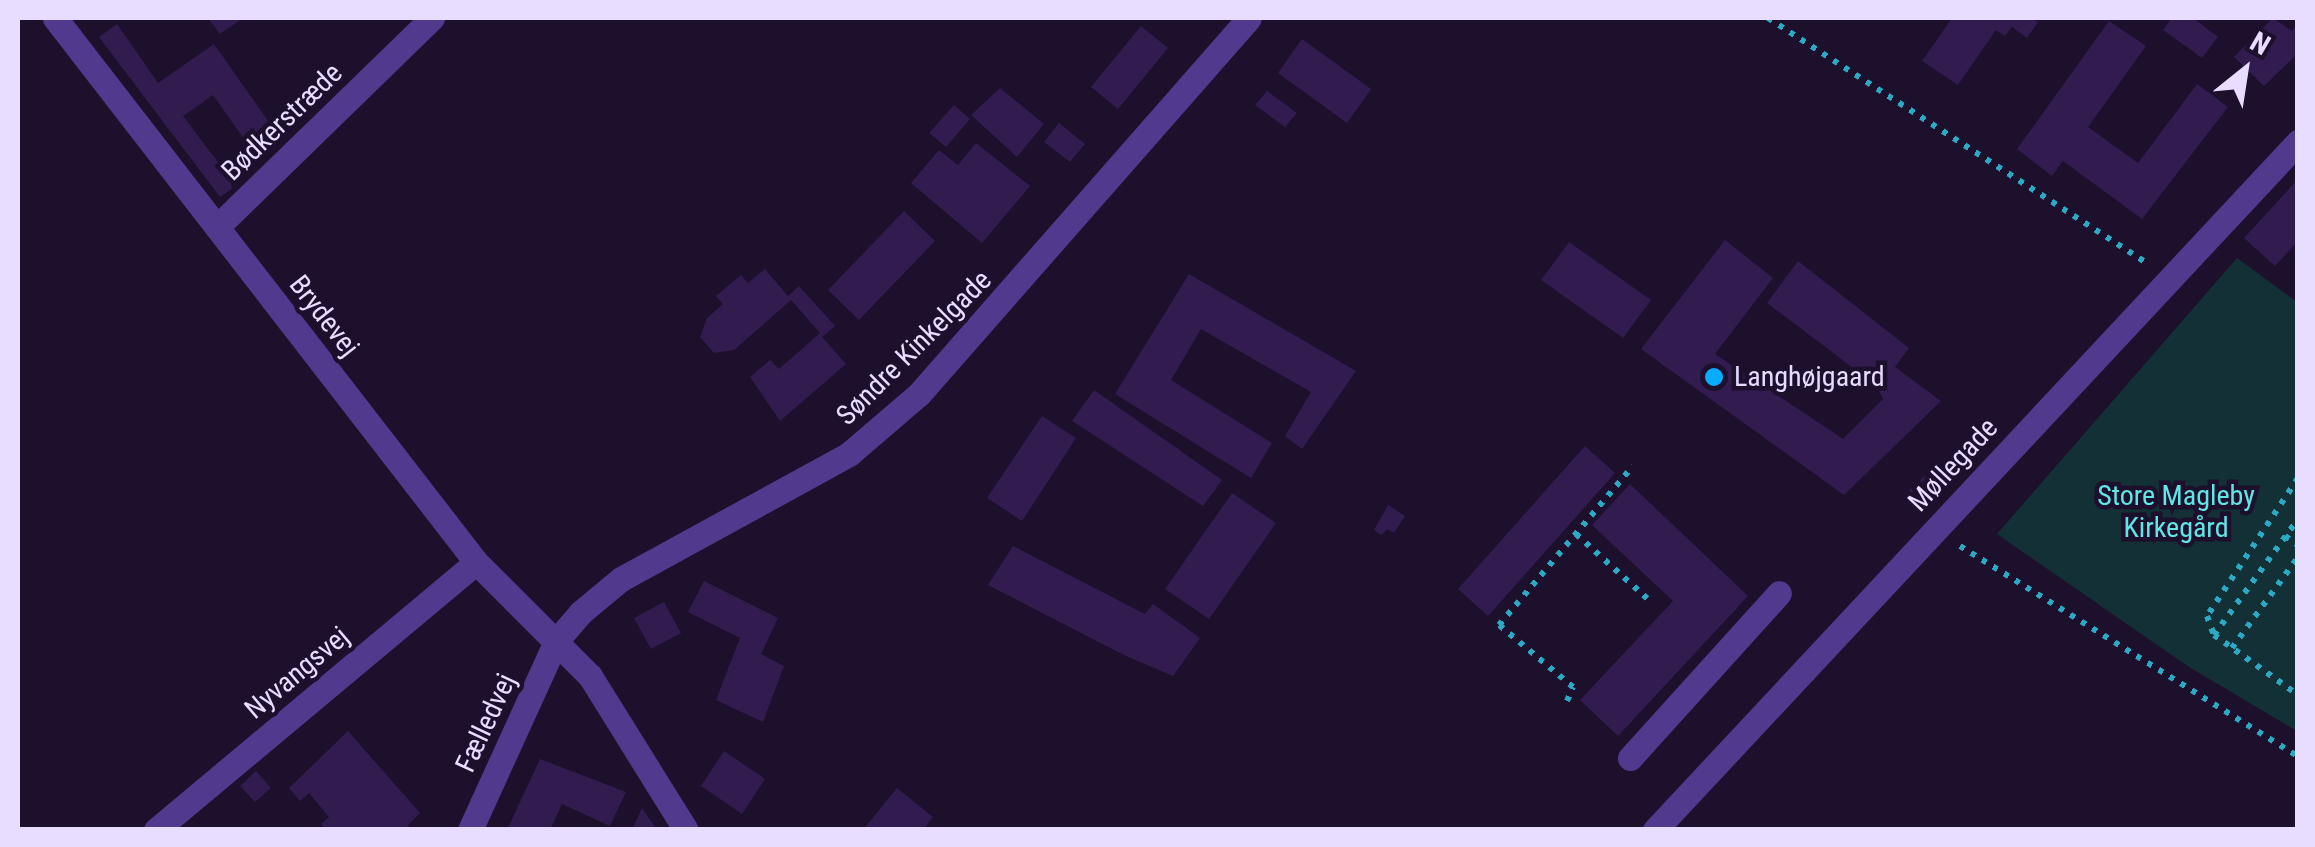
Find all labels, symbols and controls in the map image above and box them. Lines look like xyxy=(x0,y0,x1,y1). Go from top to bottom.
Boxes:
north arrow xyxy=(2195,20,2295,120)
text: N xyxy=(2245,25,2276,62)
street label: Bødkerstræde xyxy=(215,56,349,188)
street label: Søndre Kinkelgade xyxy=(830,264,998,432)
street label: Brydevej xyxy=(282,269,366,363)
place label: Langhøjgaard xyxy=(1734,360,1885,394)
marker: Langhøjgaard xyxy=(1703,366,1725,388)
street label: Møllegade xyxy=(1901,411,2005,519)
park label: Store Magleby Kirkegård xyxy=(2097,479,2255,545)
street label: Nyvangsvej xyxy=(238,620,356,726)
street label: Fælledvej xyxy=(449,668,523,778)

